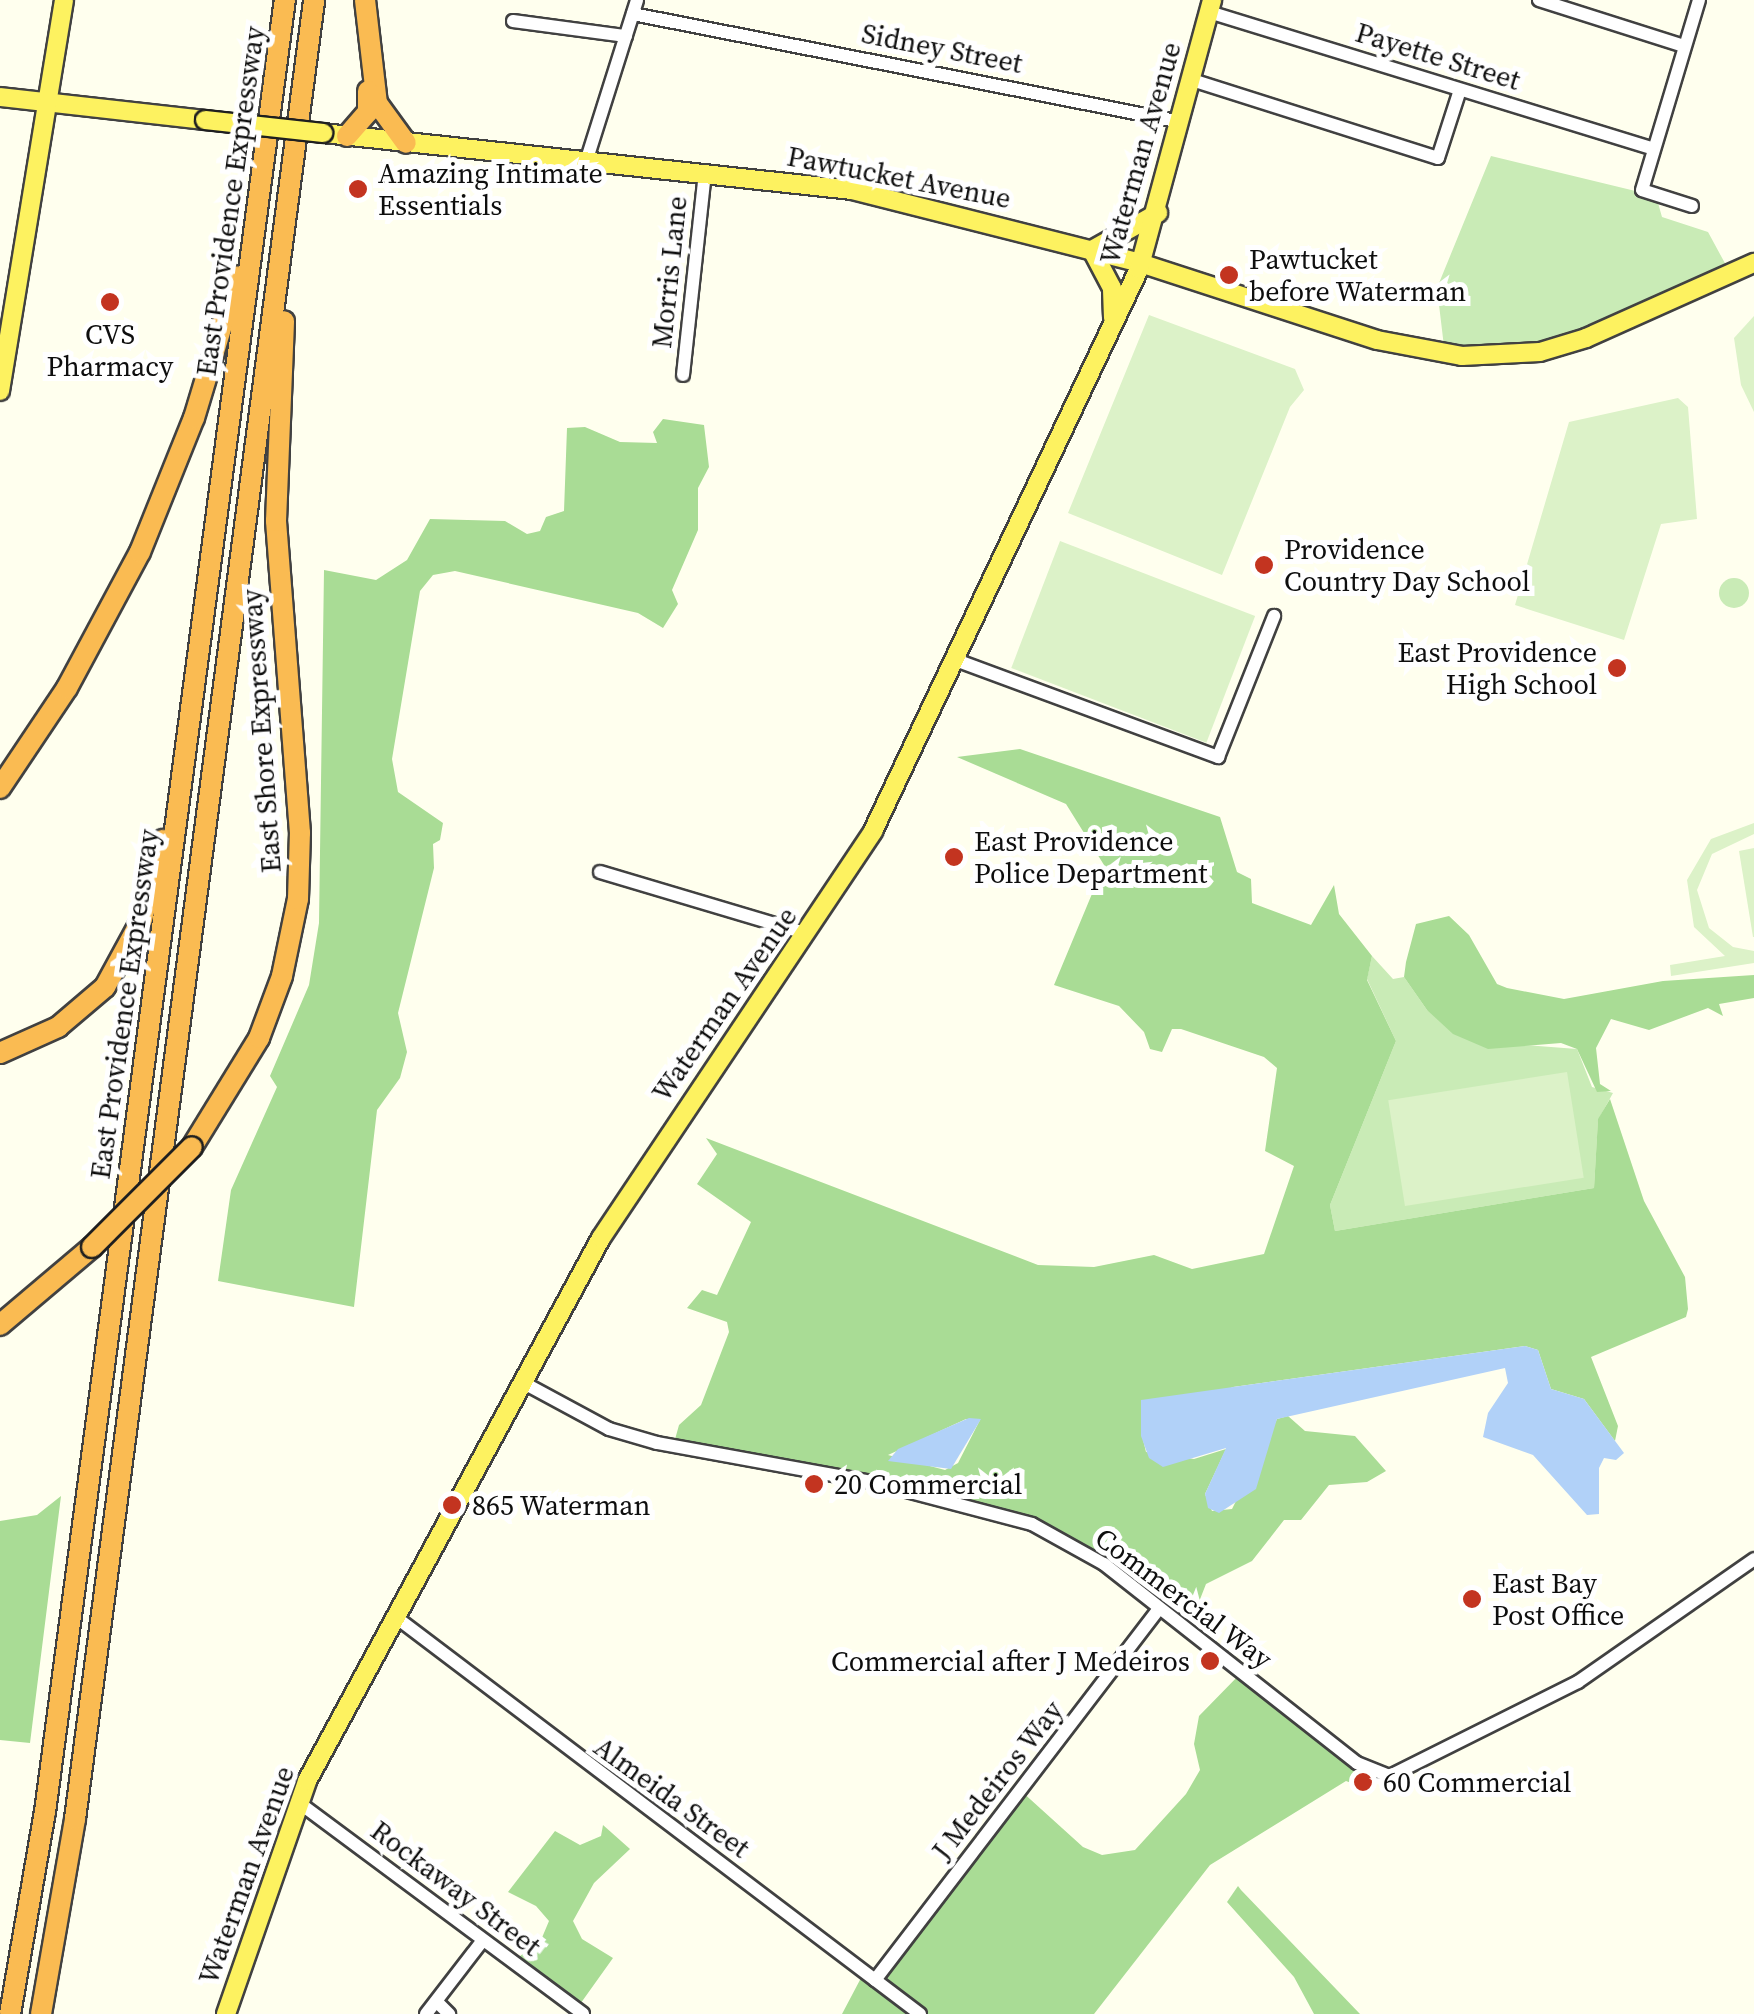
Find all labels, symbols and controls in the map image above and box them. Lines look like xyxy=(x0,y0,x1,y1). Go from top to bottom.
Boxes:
street label: Payette Street xyxy=(1352,15,1524,97)
street label: Sidney Street xyxy=(859,16,1025,80)
street label: East Providence Expressway xyxy=(189,24,271,378)
street label: Waterman Avenue xyxy=(1092,38,1188,268)
street label: Pawtucket Avenue xyxy=(784,139,1014,215)
place label: Amazing Intimate Essentials xyxy=(378,156,603,222)
marker: Amazing Intimate Essentials xyxy=(347,178,369,200)
street label: Morris Lane xyxy=(644,194,694,350)
place label: Pawtucket before Waterman xyxy=(1249,242,1467,308)
marker: Pawtucket before Waterman xyxy=(1218,264,1240,286)
marker: CVS Pharmacy xyxy=(99,291,121,313)
place label: CVS Pharmacy xyxy=(47,317,173,383)
place label: Providence Country Day School xyxy=(1284,532,1530,598)
marker: Providence Country Day School xyxy=(1253,554,1275,576)
street label: East Shore Expressway xyxy=(234,588,288,874)
place label: East Providence High School xyxy=(1397,635,1597,701)
marker: East Providence High School xyxy=(1606,657,1628,679)
place label: East Providence Police Department xyxy=(974,824,1207,890)
street label: East Providence Expressway xyxy=(83,827,165,1181)
marker: East Providence Police Department xyxy=(943,846,965,868)
street label: Waterman Avenue xyxy=(645,900,803,1108)
place label: 20 Commercial xyxy=(834,1467,1022,1501)
marker: 20 Commercial xyxy=(803,1473,825,1495)
place label: 865 Waterman xyxy=(472,1488,651,1522)
marker: 865 Waterman xyxy=(441,1494,463,1516)
street label: Commercial Way xyxy=(1089,1520,1279,1676)
place label: East Bay Post Office xyxy=(1492,1566,1624,1632)
marker: East Bay Post Office xyxy=(1461,1588,1483,1610)
place label: Commercial after J Medeiros xyxy=(831,1644,1190,1678)
marker: Commercial after J Medeiros xyxy=(1199,1650,1221,1672)
street label: J Medeiros Way xyxy=(924,1693,1070,1867)
street label: Almeida Street xyxy=(588,1729,756,1865)
street label: Waterman Avenue xyxy=(191,1762,301,1988)
place label: 60 Commercial xyxy=(1383,1765,1571,1799)
marker: 60 Commercial xyxy=(1352,1771,1374,1793)
street label: Rockaway Street xyxy=(364,1813,548,1963)

